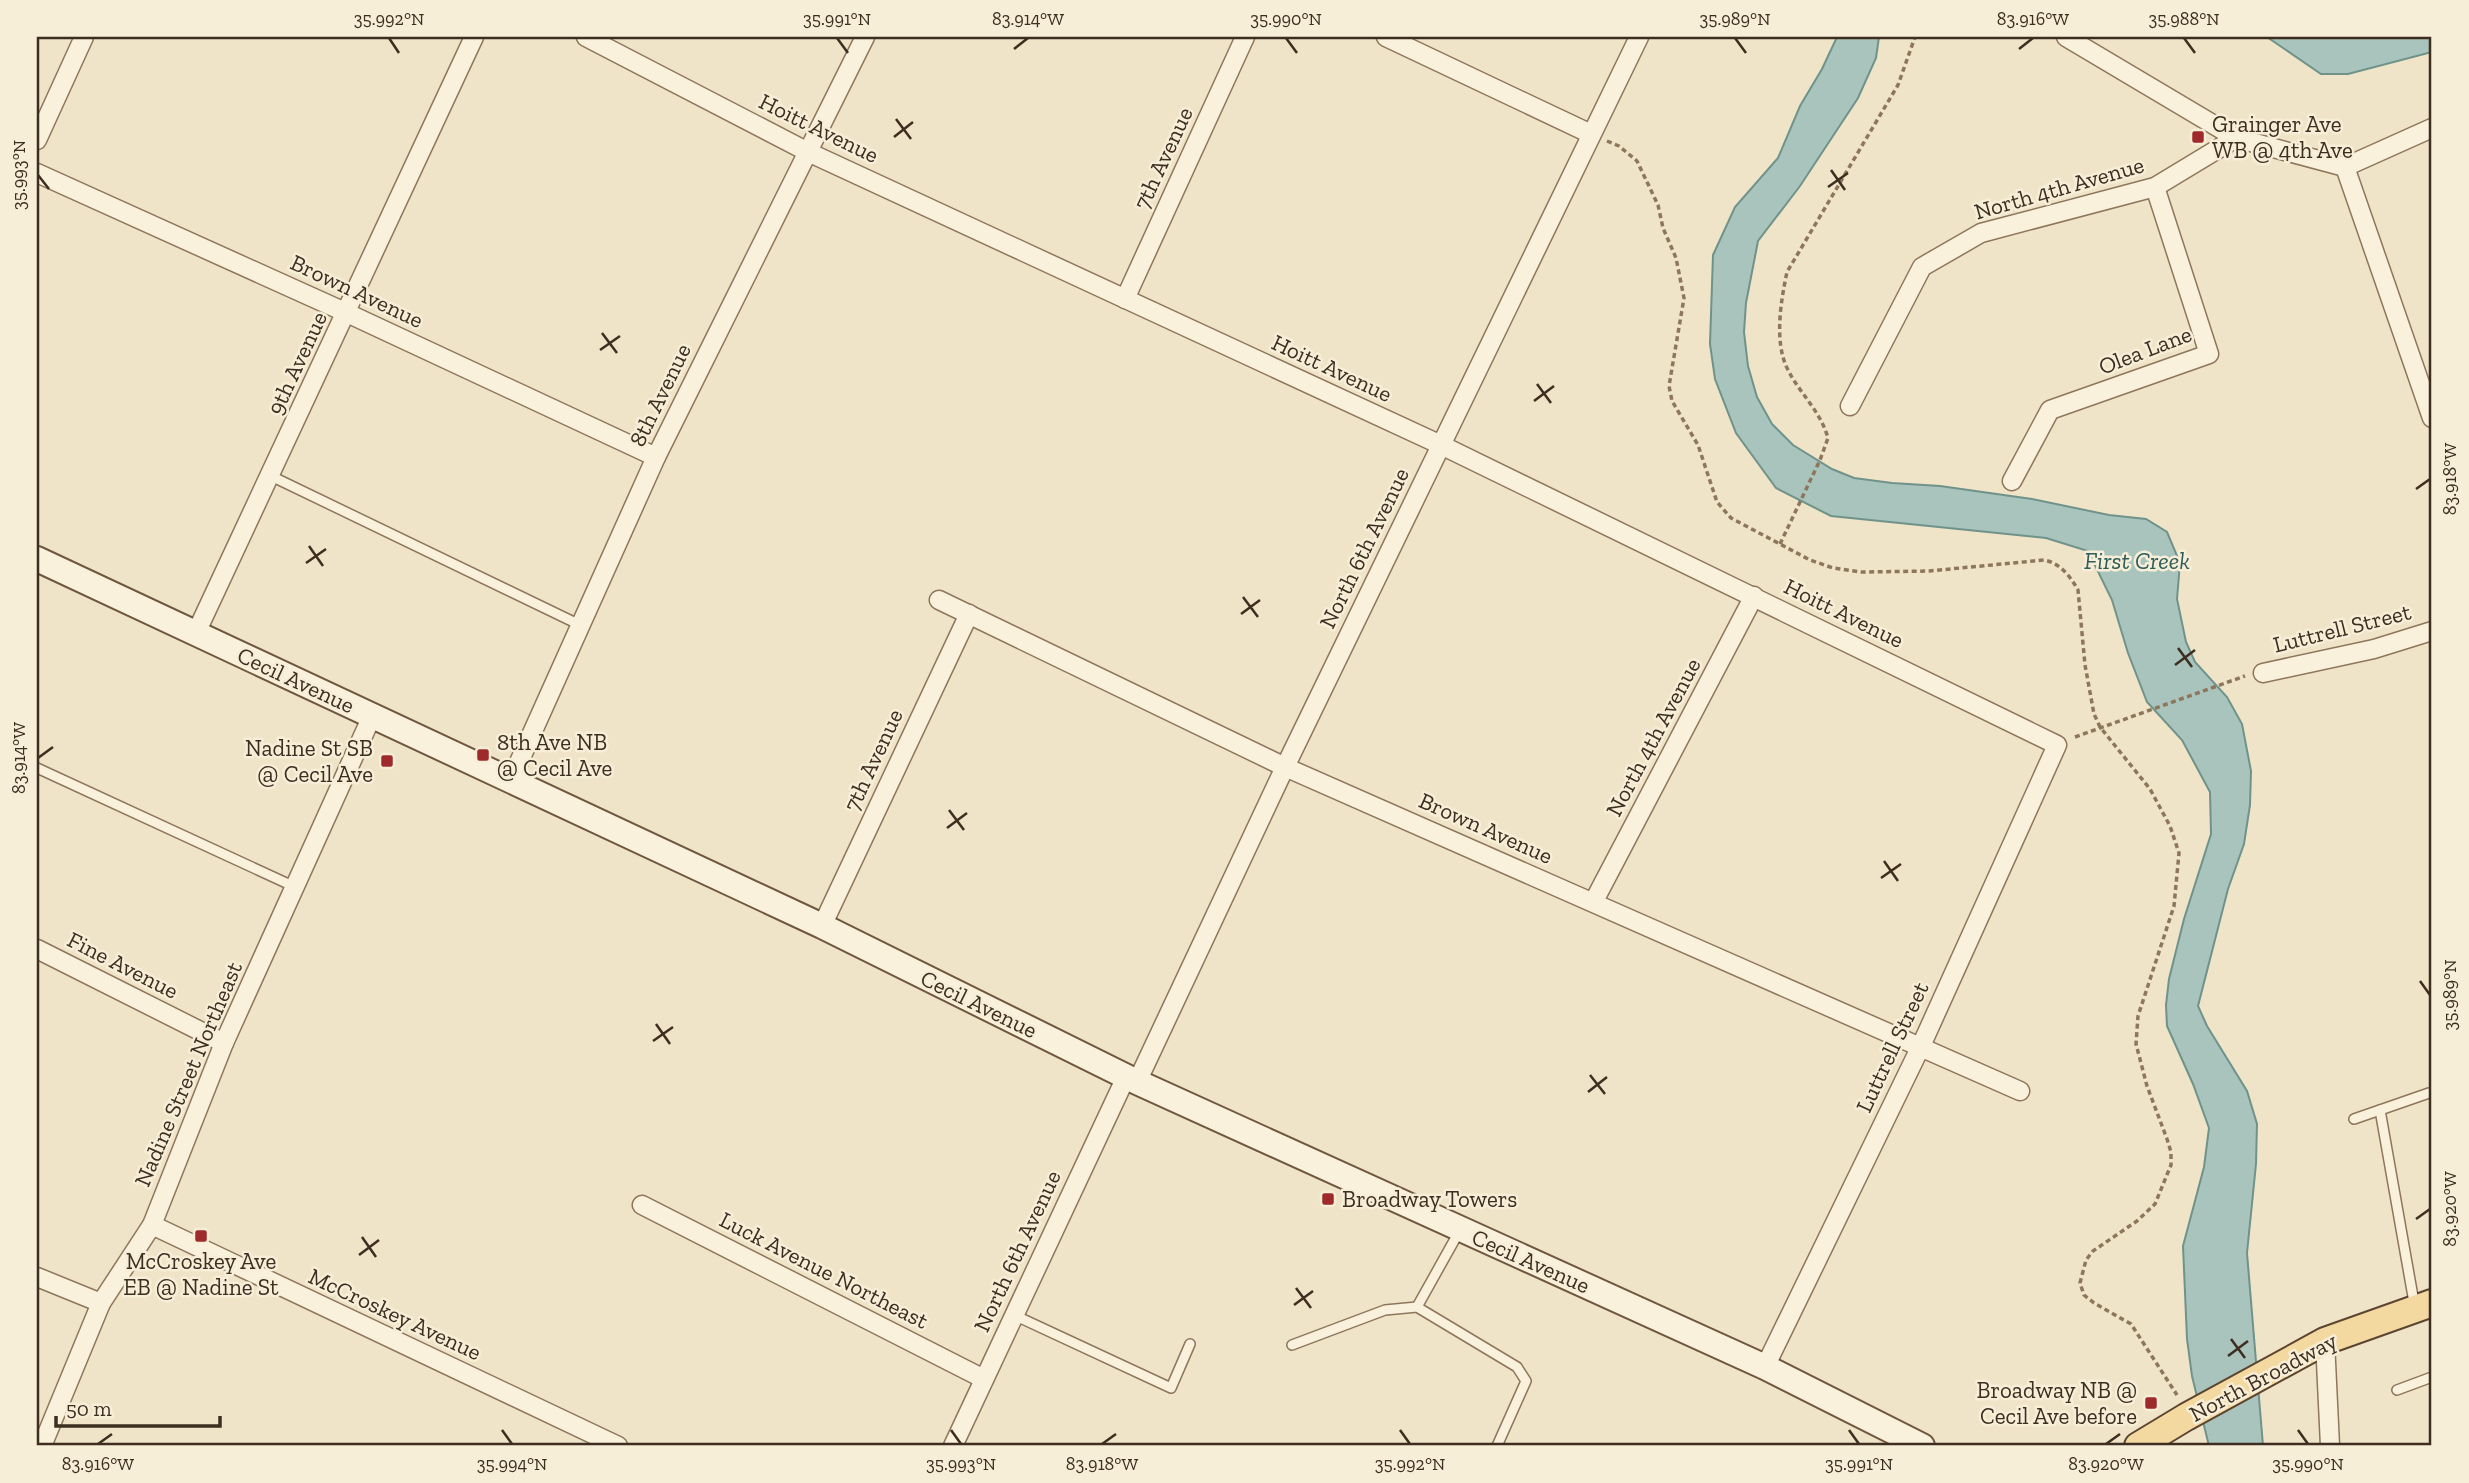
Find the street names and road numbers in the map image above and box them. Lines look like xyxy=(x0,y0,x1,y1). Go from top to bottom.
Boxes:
street label: Hoitt Avenue xyxy=(755,87,883,169)
street label: 7th Avenue xyxy=(1127,102,1199,214)
street label: North 4th Avenue xyxy=(1971,150,2147,226)
street label: Brown Avenue xyxy=(286,248,428,334)
street label: 9th Avenue xyxy=(261,307,333,419)
street label: Olea Lane xyxy=(2095,319,2195,381)
street label: Hoitt Avenue xyxy=(1267,328,1397,408)
street label: 8th Avenue xyxy=(623,339,697,451)
street label: North 6th Avenue xyxy=(1313,463,1415,633)
street label: Hoitt Avenue xyxy=(1780,572,1908,654)
street label: Luttrell Street xyxy=(2270,597,2414,659)
street label: Cecil Avenue xyxy=(233,641,359,719)
street label: North 4th Avenue xyxy=(1599,653,1707,821)
street label: 7th Avenue xyxy=(837,704,909,816)
street label: Brown Avenue xyxy=(1415,786,1557,870)
street label: Fine Avenue xyxy=(63,925,183,1005)
street label: Nadine Street Northeast xyxy=(128,957,248,1191)
street label: Cecil Avenue xyxy=(916,964,1042,1044)
street label: Luttrell Street xyxy=(1850,977,1935,1117)
street label: North 6th Avenue xyxy=(967,1166,1067,1336)
street label: Luck Avenue Northeast xyxy=(715,1205,933,1335)
street label: Cecil Avenue xyxy=(1468,1223,1594,1299)
street label: McCroskey Avenue xyxy=(304,1262,486,1366)
street label: North Broadway xyxy=(2184,1326,2342,1428)

